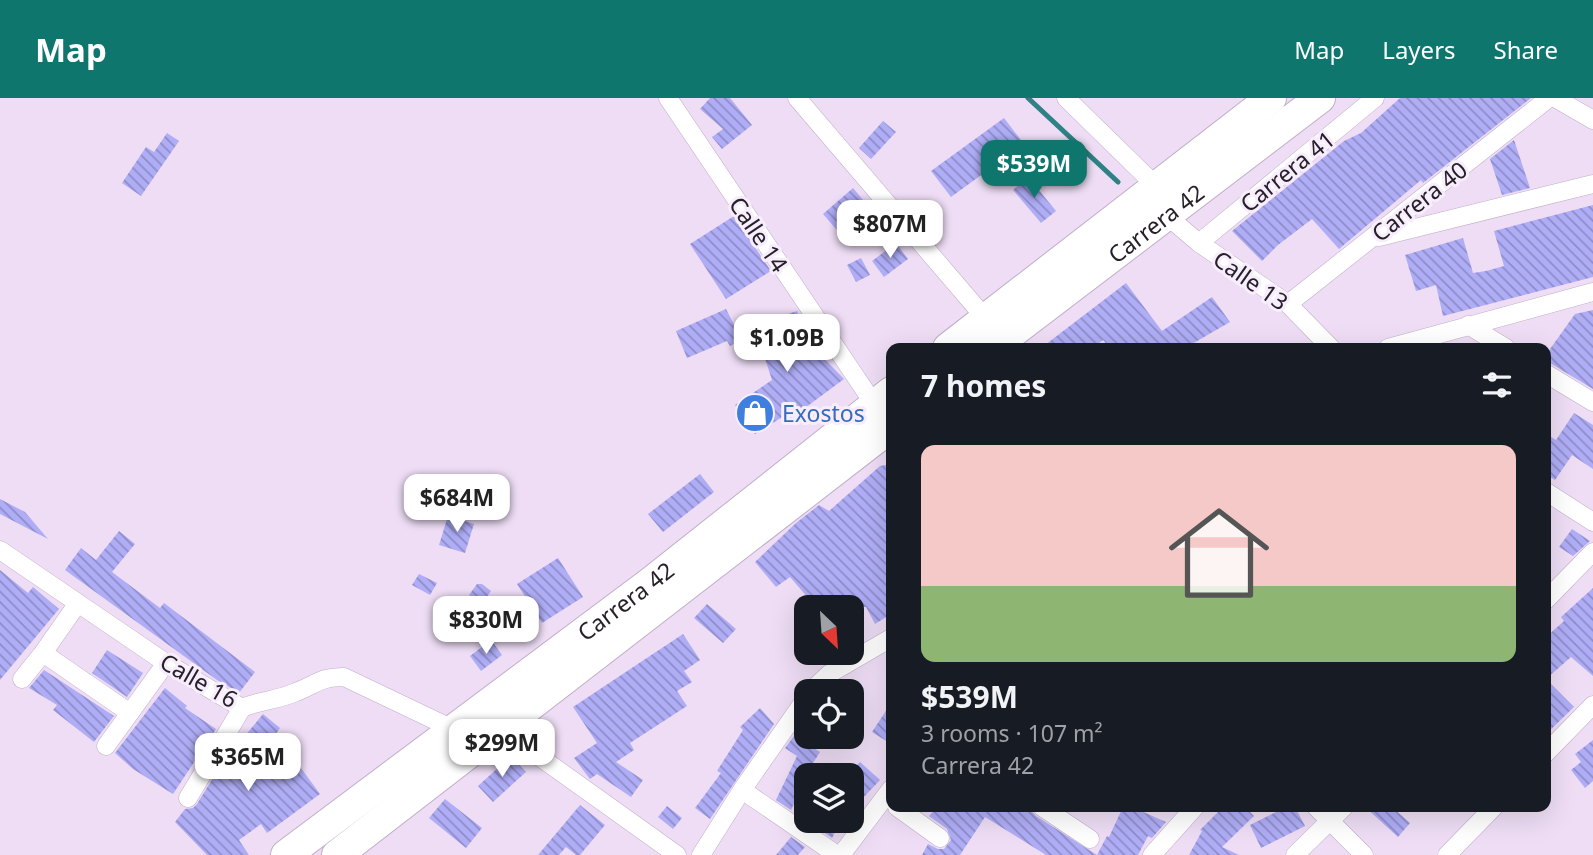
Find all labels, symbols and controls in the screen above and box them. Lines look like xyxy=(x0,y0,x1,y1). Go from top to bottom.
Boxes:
text: Map xyxy=(35,27,107,72)
text: Map xyxy=(1294,33,1344,66)
text: Layers xyxy=(1382,33,1456,66)
text: Share xyxy=(1494,33,1558,66)
street label: Carrera 41 xyxy=(1233,123,1341,219)
pin: $539M xyxy=(985,140,1083,200)
text: $539M xyxy=(997,147,1071,179)
street label: Carrera 40 xyxy=(1365,154,1473,248)
street label: Carrera 42 xyxy=(1101,176,1211,270)
street label: Calle 14 xyxy=(722,190,796,278)
pin: $807M xyxy=(841,200,939,260)
text: $807M xyxy=(853,207,927,239)
street label: Calle 13 xyxy=(1207,243,1295,317)
pin: $1.09B xyxy=(730,314,844,374)
text: $1.09B xyxy=(750,321,824,353)
text: 7 homes xyxy=(921,365,1046,406)
icon: filters xyxy=(1478,366,1516,404)
shop icon: Exostos xyxy=(734,392,776,434)
place label: Exostos xyxy=(782,397,865,429)
pin: $684M xyxy=(408,474,506,534)
text: $684M xyxy=(420,481,494,513)
icon: home xyxy=(1156,490,1282,616)
street label: Carrera 42 xyxy=(571,554,680,648)
north arrow xyxy=(794,595,864,665)
map controls xyxy=(794,595,864,833)
pin: $830M xyxy=(437,596,535,656)
text: $830M xyxy=(449,603,523,635)
street label: Calle 16 xyxy=(154,645,244,715)
text: $539M xyxy=(921,676,1018,717)
button: locate xyxy=(794,679,864,749)
text: 3 rooms · 107 m² xyxy=(921,717,1103,749)
pin: $299M xyxy=(453,720,551,779)
text: $299M xyxy=(465,726,539,758)
pin: $365M xyxy=(199,734,297,793)
text: $365M xyxy=(211,740,285,772)
text: Carrera 42 xyxy=(921,749,1034,781)
button: layers xyxy=(794,763,864,833)

